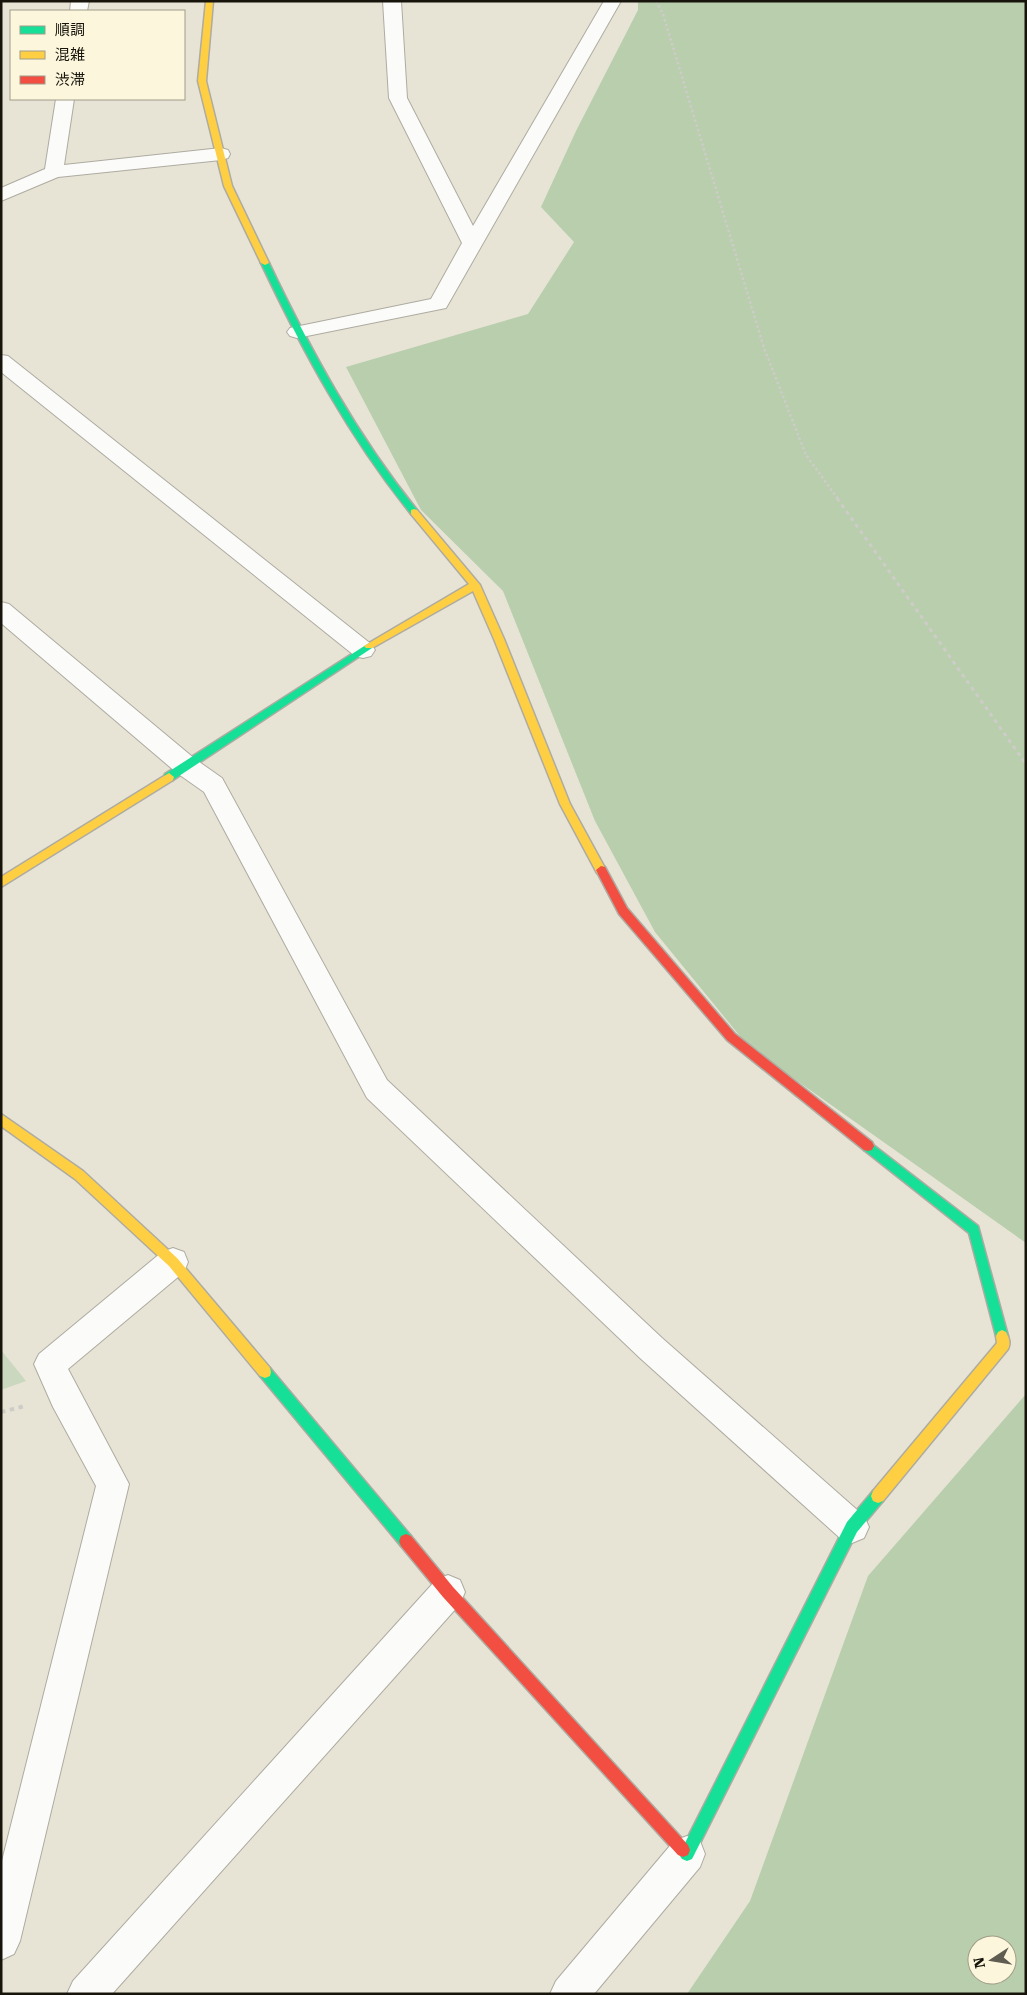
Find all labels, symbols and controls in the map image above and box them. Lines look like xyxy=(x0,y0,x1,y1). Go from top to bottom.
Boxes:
legend xyxy=(10,10,185,100)
text: 順調 xyxy=(55,21,85,39)
text: 混雑 xyxy=(55,46,85,64)
text: 渋滞 xyxy=(55,71,85,89)
north arrow xyxy=(967,1935,1017,1985)
text: N xyxy=(970,1956,988,1970)

